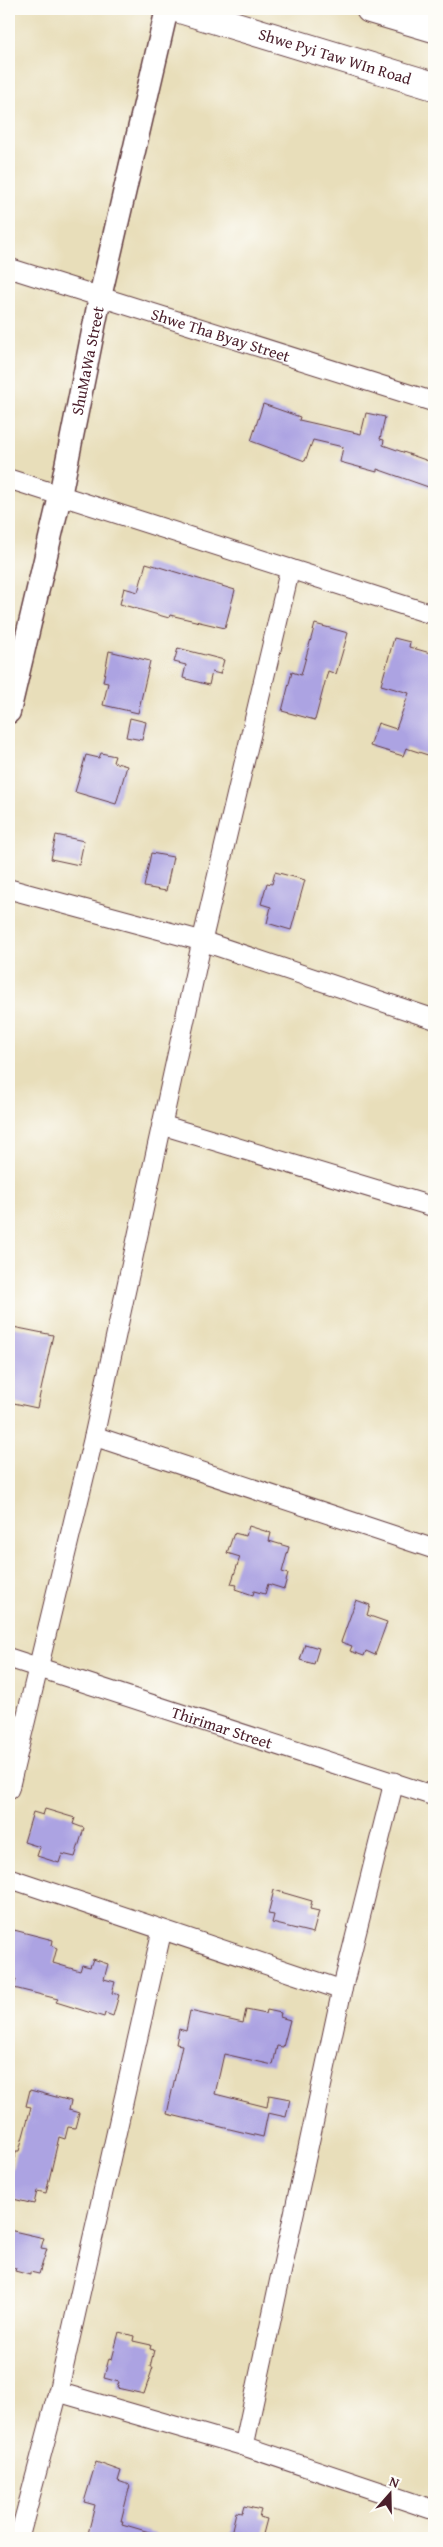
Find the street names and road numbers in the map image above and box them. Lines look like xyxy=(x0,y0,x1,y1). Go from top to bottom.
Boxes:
street label: Shwe Pyi Taw WIn Road xyxy=(256,22,415,91)
street label: Shwe Tha Byay Street xyxy=(148,302,293,368)
street label: ShuMaWa Street xyxy=(65,304,110,417)
street label: Thirimar Street xyxy=(168,1700,276,1755)

